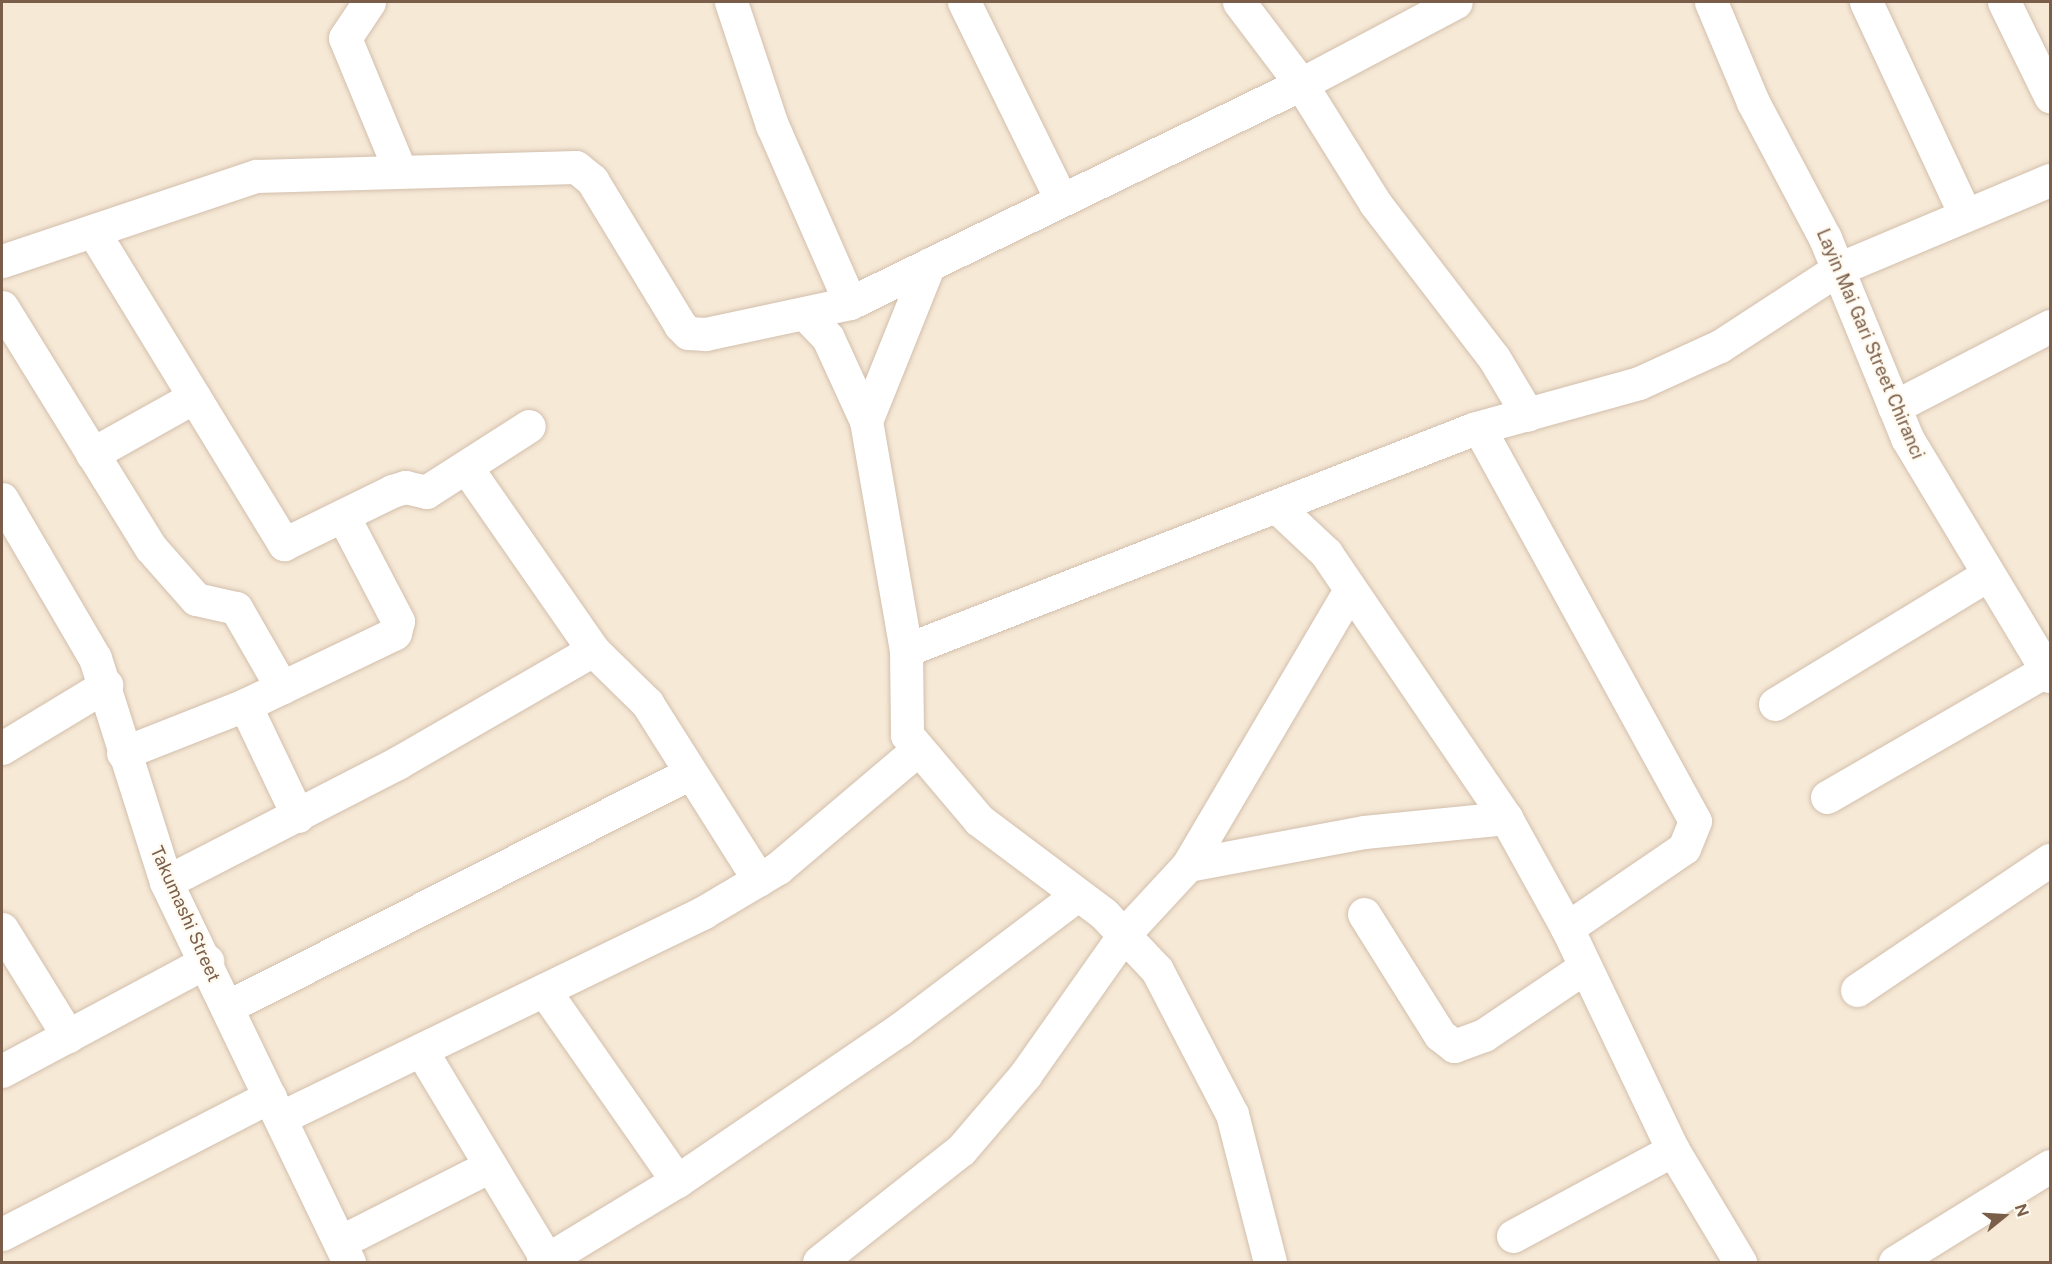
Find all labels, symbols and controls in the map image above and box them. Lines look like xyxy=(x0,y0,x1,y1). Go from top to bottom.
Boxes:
street label: Layin Mai Gari Street Chiranci xyxy=(1812,226,1928,462)
street label: Takumashi Street xyxy=(145,843,225,985)
north arrow xyxy=(1974,1186,2034,1246)
text: N xyxy=(2011,1201,2033,1219)

